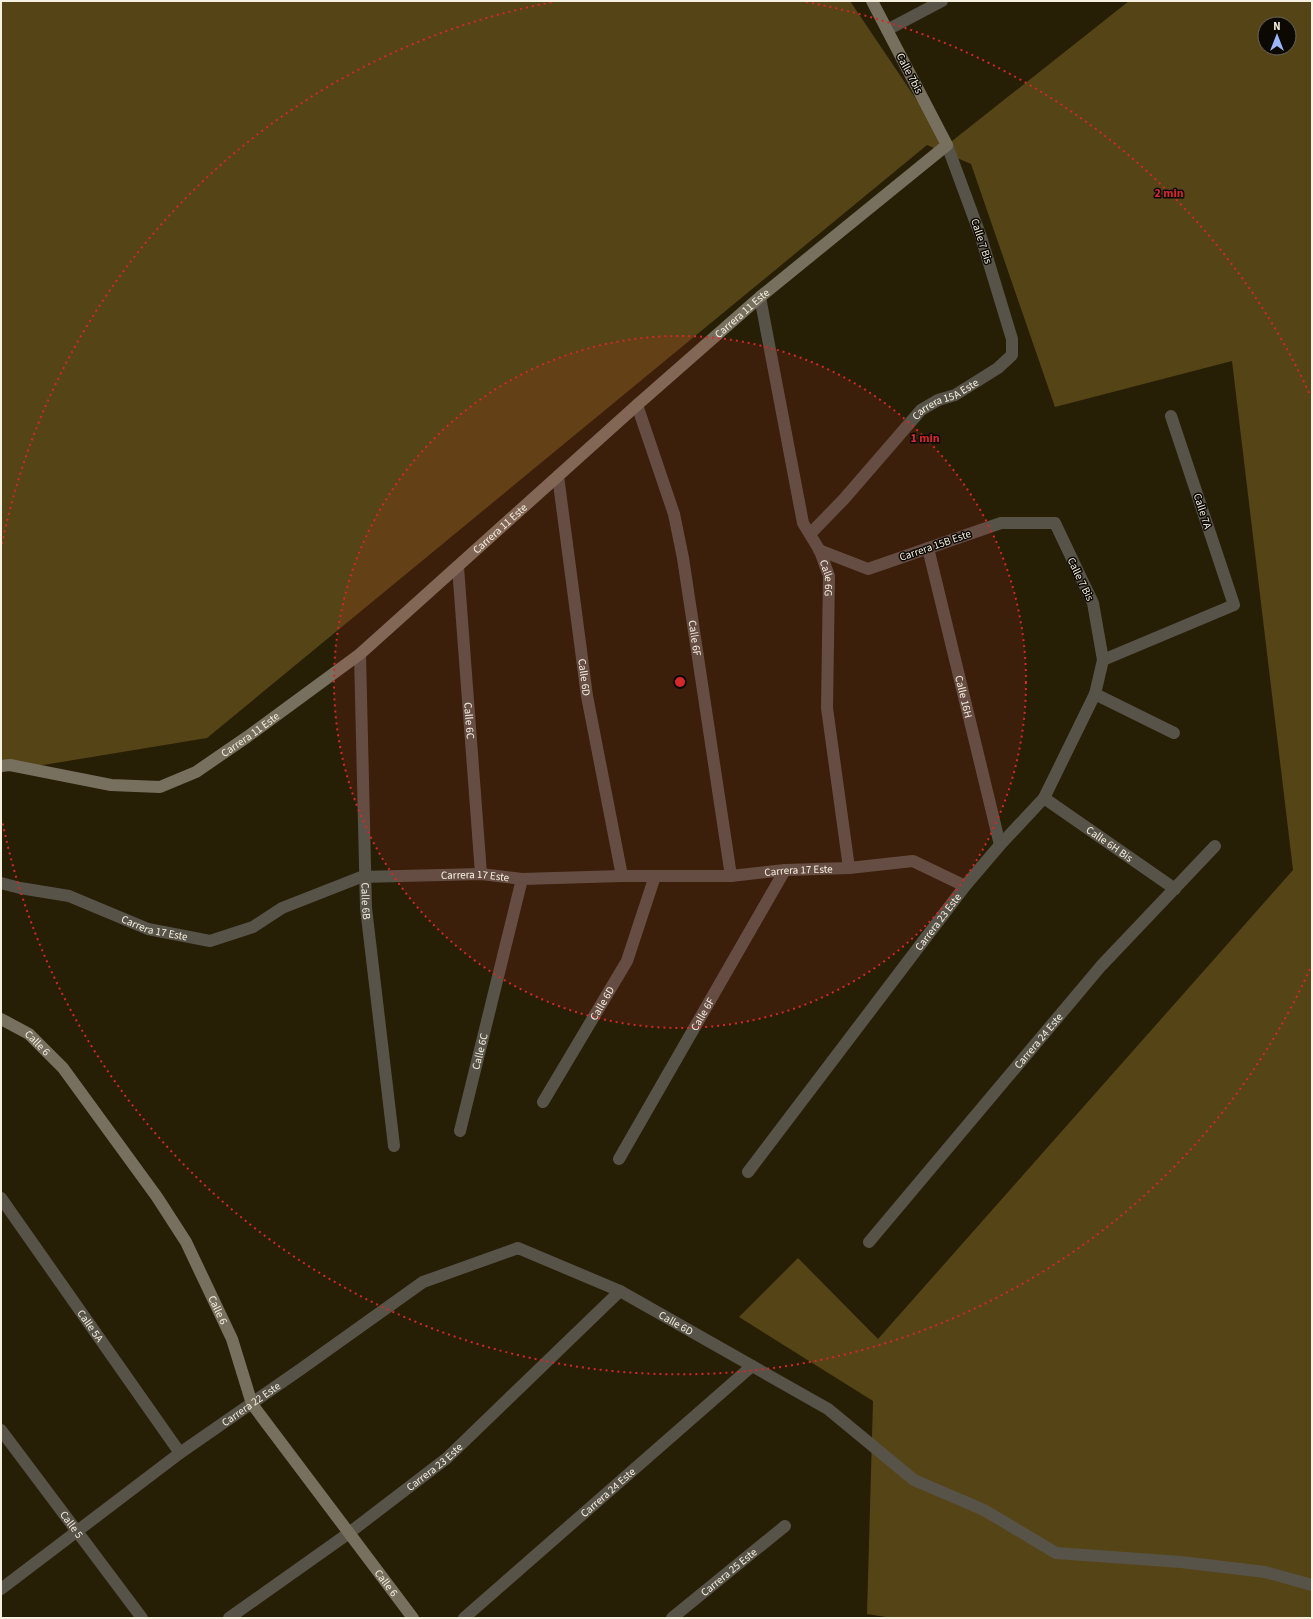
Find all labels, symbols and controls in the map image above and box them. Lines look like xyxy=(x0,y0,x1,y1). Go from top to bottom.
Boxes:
north arrow xyxy=(1257,16,1297,56)
text: N xyxy=(1273,19,1281,34)
street label: Calle 7bis xyxy=(893,50,927,97)
text: 2 min xyxy=(1154,185,1184,202)
street label: Calle 7 Bis xyxy=(967,217,996,266)
street label: Carrera 11 Este xyxy=(711,285,773,342)
street label: Carrera 15A Este xyxy=(909,375,982,423)
text: 1 min xyxy=(910,430,940,447)
street label: Calle 7A xyxy=(1190,491,1215,531)
street label: Carrera 11 Este xyxy=(470,500,531,557)
street label: Carrera 15B Este xyxy=(897,526,974,565)
street label: Calle 7 Bis xyxy=(1064,555,1098,604)
street label: Calle 6G xyxy=(816,558,836,597)
street label: Calle 6F xyxy=(684,619,705,658)
street label: Calle 6D xyxy=(574,658,594,697)
street label: Calle 16H xyxy=(951,674,976,720)
centre of rings xyxy=(673,675,687,689)
street label: Calle 6C xyxy=(460,702,478,740)
street label: Carrera 11 Este xyxy=(218,708,283,761)
street label: Calle 6H Bis xyxy=(1083,823,1136,866)
street label: Carrera 17 Este xyxy=(764,861,833,880)
street label: Carrera 17 Este xyxy=(441,867,511,885)
street label: Calle 6B xyxy=(357,882,374,921)
street label: Carrera 23 Este xyxy=(912,890,965,954)
street label: Carrera 17 Este xyxy=(119,912,189,945)
street label: Calle 6D xyxy=(586,983,618,1023)
street label: Calle 6F xyxy=(687,995,718,1034)
street label: Carrera 24 Este xyxy=(1011,1010,1067,1072)
street label: Calle 6 xyxy=(21,1027,54,1060)
street label: Calle 6C xyxy=(468,1032,492,1071)
street label: Calle 6 xyxy=(204,1293,231,1327)
street label: Calle 5A xyxy=(74,1307,107,1345)
street label: Calle 6D xyxy=(656,1308,696,1339)
street label: Carrera 22 Este xyxy=(219,1378,284,1430)
street label: Carrera 23 Este xyxy=(403,1440,466,1495)
street label: Carrera 24 Este xyxy=(577,1464,639,1521)
street label: Calle 5 xyxy=(56,1508,87,1541)
street label: Carrera 25 Este xyxy=(698,1545,761,1600)
street label: Calle 6 xyxy=(371,1566,402,1600)

